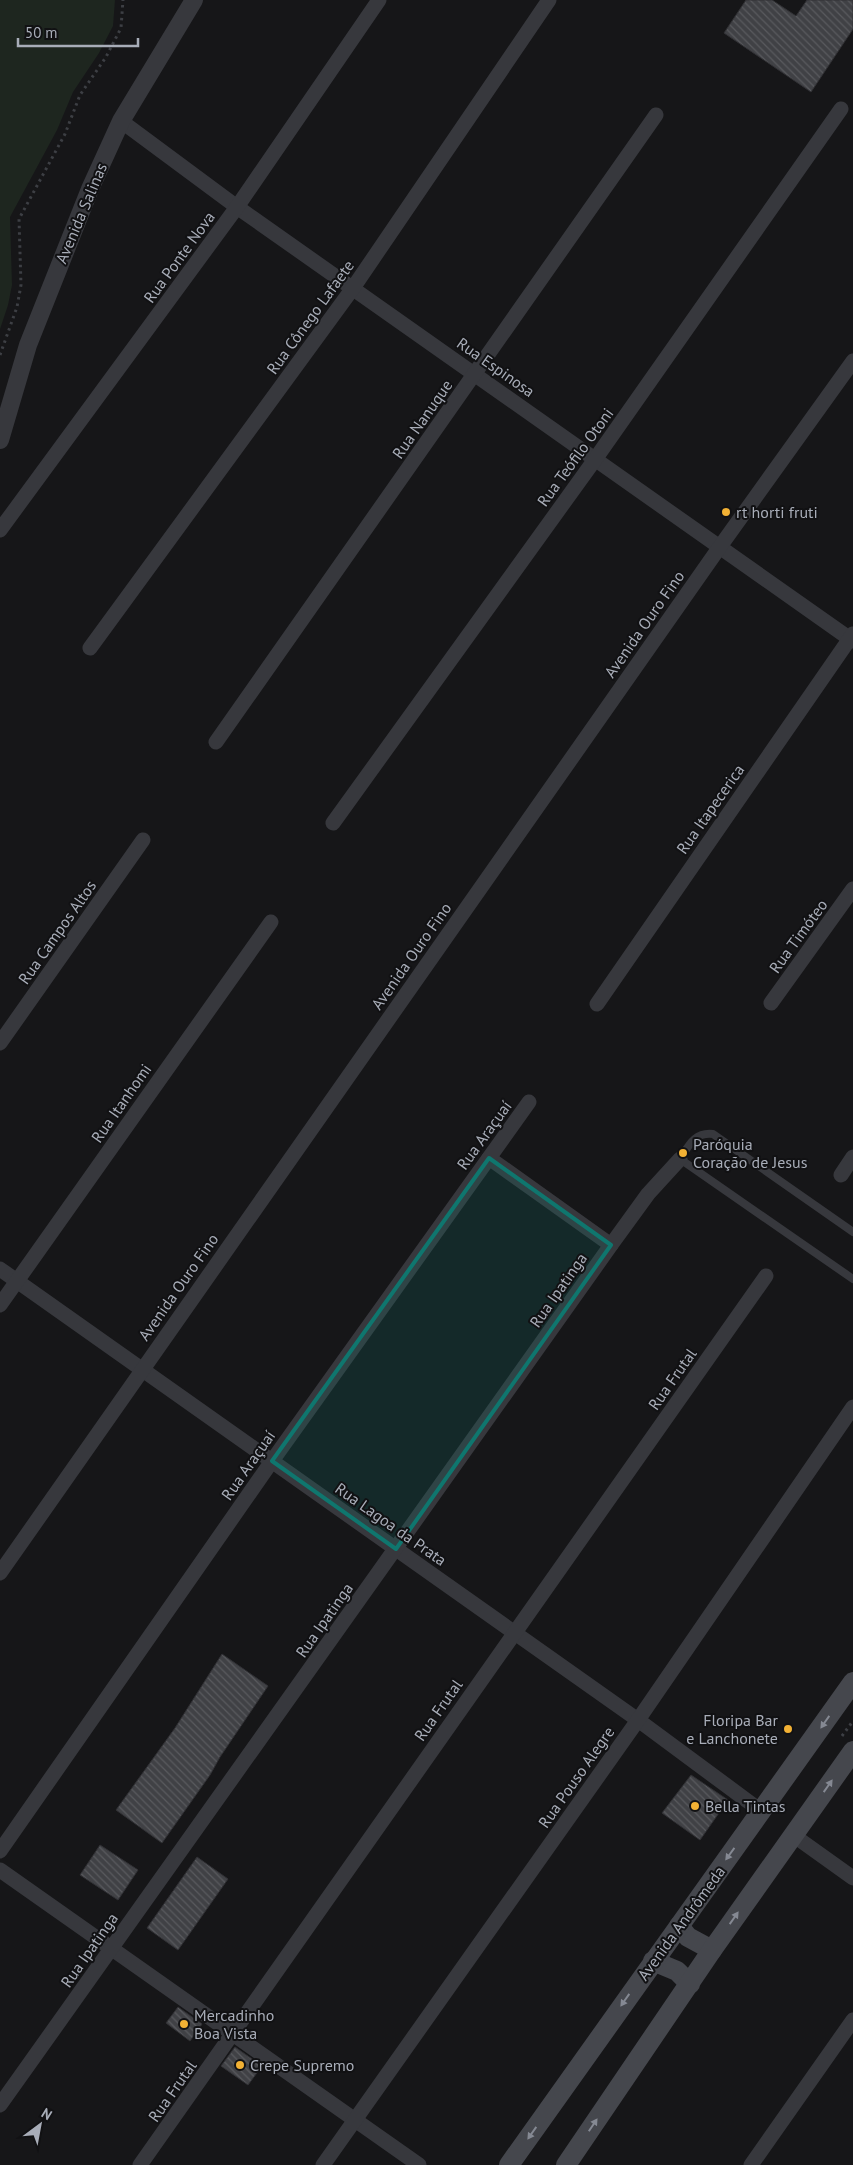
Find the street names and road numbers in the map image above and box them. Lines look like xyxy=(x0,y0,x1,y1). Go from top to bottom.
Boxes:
street label: Avenida Salinas xyxy=(51,160,111,266)
street label: Rua Ponte Nova xyxy=(139,207,219,307)
street label: Rua Cônego Lafaete xyxy=(262,256,358,378)
street label: Rua Espinosa xyxy=(453,333,539,401)
street label: Rua Nanuque xyxy=(388,376,456,462)
street label: Rua Teófilo Otoni xyxy=(533,404,617,510)
street label: Avenida Ouro Fino xyxy=(600,567,688,681)
street label: Rua Itapecerica xyxy=(672,760,748,858)
street label: Rua Campos Altos xyxy=(14,876,100,988)
street label: Rua Timóteo xyxy=(765,895,831,977)
street label: Avenida Ouro Fino xyxy=(367,899,455,1013)
street label: Rua Itanhomi xyxy=(87,1060,155,1146)
street label: Rua Araçuaí xyxy=(452,1097,516,1173)
street label: Avenida Ouro Fino xyxy=(134,1230,222,1344)
street label: Rua Ipatinga xyxy=(525,1249,591,1331)
street label: Rua Frutal xyxy=(644,1344,701,1414)
street label: Rua Araçuaí xyxy=(217,1426,279,1504)
street label: Rua Lagoa da Prata xyxy=(331,1478,451,1570)
street label: Rua Ipatinga xyxy=(291,1579,357,1661)
street label: Rua Frutal xyxy=(410,1675,467,1745)
street label: Rua Pouso Alegre xyxy=(534,1723,618,1831)
street label: Avenida Andrômeda xyxy=(633,1862,729,1984)
street label: Rua Ipatinga xyxy=(56,1909,122,1991)
street label: Rua Frutal xyxy=(144,2056,201,2126)

